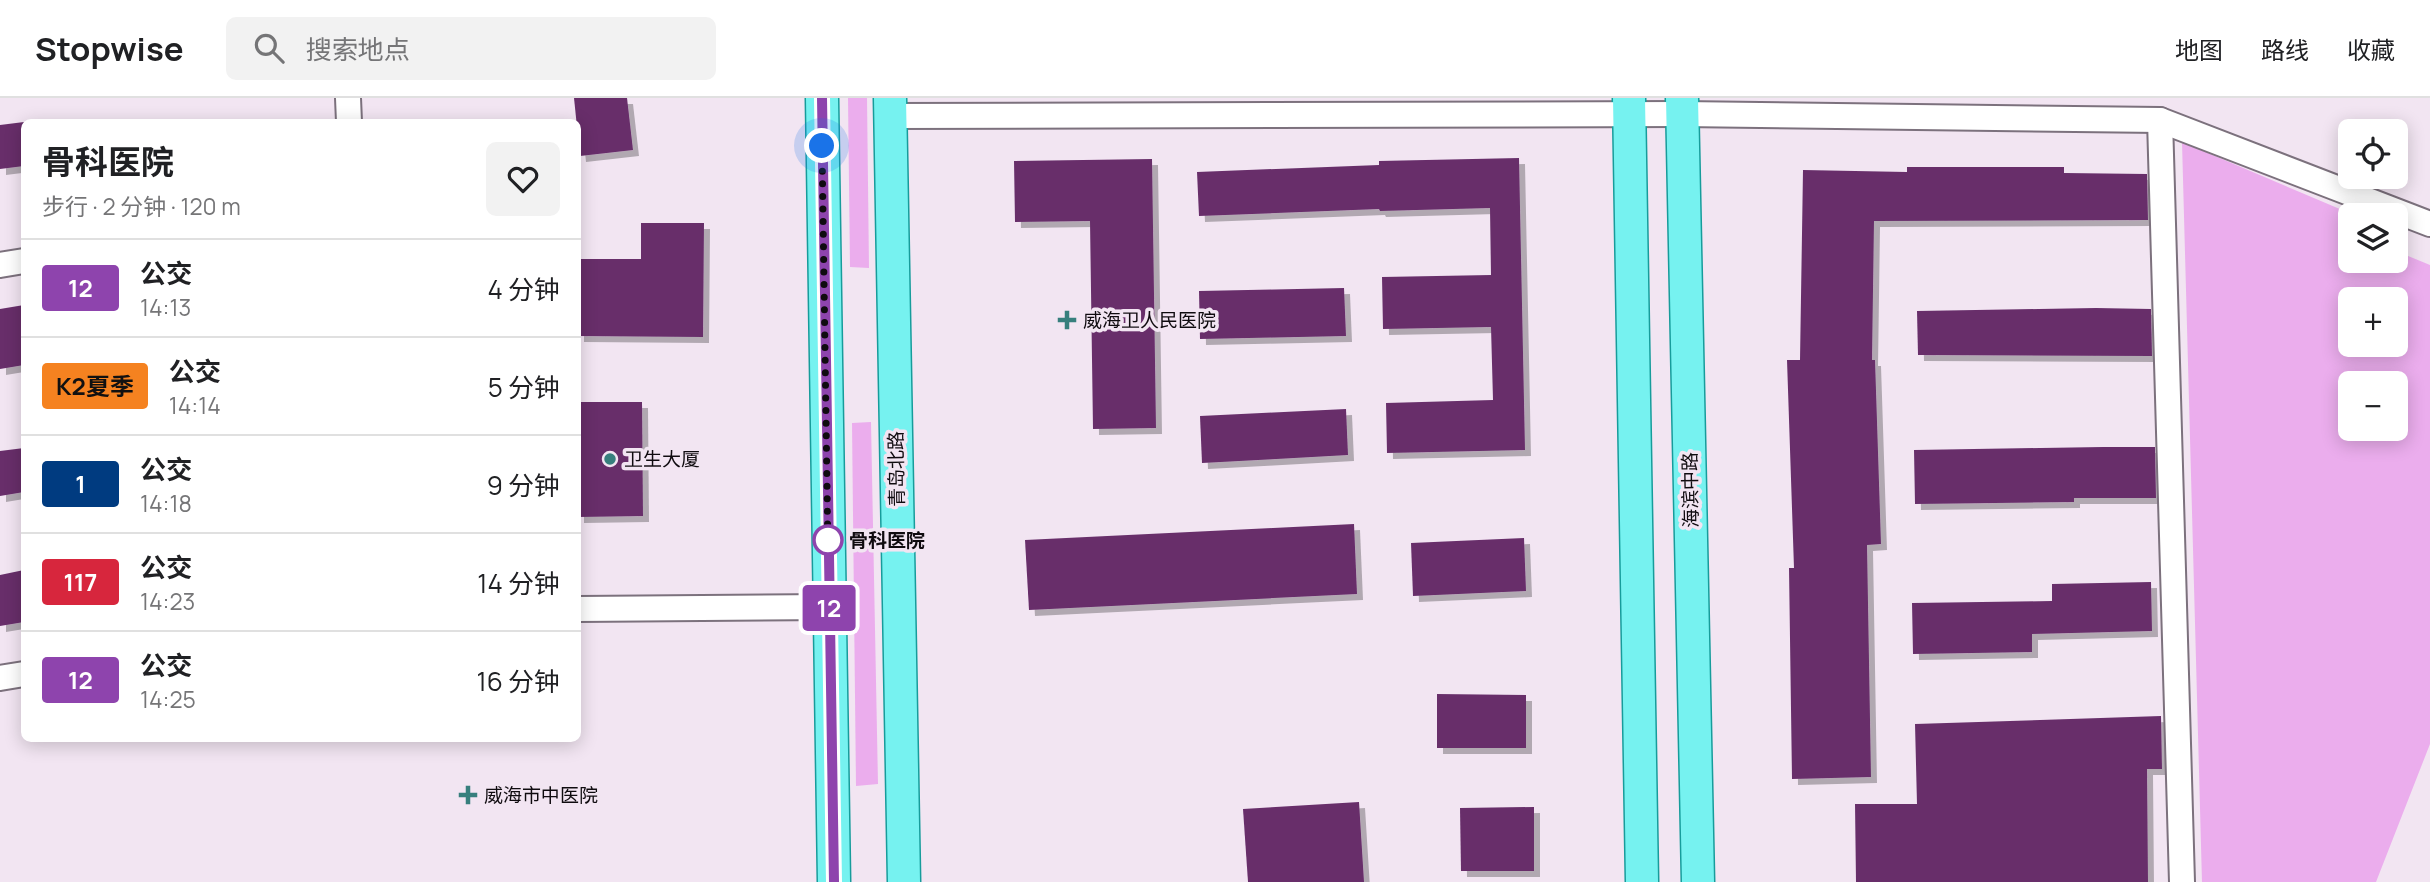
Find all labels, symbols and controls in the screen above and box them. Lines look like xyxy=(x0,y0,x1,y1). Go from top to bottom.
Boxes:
search box xyxy=(226,17,716,80)
text: Stopwise xyxy=(35,26,184,71)
icon: search xyxy=(250,29,288,67)
text: 搜索地点 xyxy=(306,31,410,67)
text: 地图 xyxy=(2175,33,2223,66)
text: 路线 xyxy=(2261,33,2309,66)
text: 收藏 xyxy=(2347,33,2395,66)
map controls xyxy=(2338,119,2408,441)
button: locate xyxy=(2338,119,2408,189)
your location xyxy=(804,128,839,163)
text: 骨科医院 xyxy=(42,139,174,184)
button: heart xyxy=(486,142,560,216)
text: 步行 · 2 分钟 · 120 m xyxy=(42,190,241,222)
button: layers xyxy=(2338,203,2408,273)
text: 公交 xyxy=(140,255,192,291)
text: 12 xyxy=(68,271,93,304)
text: 4 分钟 xyxy=(487,271,560,307)
button: + xyxy=(2338,287,2408,357)
text: 14:13 xyxy=(140,291,191,323)
place label: 威海卫人民医院 xyxy=(1083,307,1216,333)
marker: 威海卫人民医院 xyxy=(1057,310,1077,330)
text: 公交 xyxy=(169,353,221,389)
text: K2夏季 xyxy=(56,369,134,402)
text: 5 分钟 xyxy=(488,369,560,405)
button: − xyxy=(2338,371,2408,441)
text: 14:14 xyxy=(169,389,221,421)
street label: 青岛北路 xyxy=(882,431,910,507)
place label: 卫生大厦 xyxy=(624,446,700,472)
text: 公交 xyxy=(140,451,192,487)
marker: 卫生大厦 xyxy=(602,451,618,467)
street label: 海滨中路 xyxy=(1676,452,1704,528)
text: 1 xyxy=(75,467,86,500)
text: 9 分钟 xyxy=(487,467,560,503)
text: 14:18 xyxy=(140,487,192,519)
marker: 骨科医院 xyxy=(813,525,843,555)
place label: 骨科医院 xyxy=(849,527,925,553)
text: 公交 xyxy=(140,549,192,585)
text: 117 xyxy=(64,565,97,598)
text: 14 分钟 xyxy=(477,565,560,601)
text: 14:23 xyxy=(140,585,195,617)
line badge: 12 xyxy=(798,585,860,631)
text: 12 xyxy=(817,591,841,624)
text: 公交 xyxy=(140,647,192,683)
text: 12 xyxy=(68,663,93,696)
text: 16 分钟 xyxy=(477,663,560,699)
text: 14:25 xyxy=(140,683,196,715)
place label: 威海市中医院 xyxy=(484,782,598,808)
marker: 威海市中医院 xyxy=(458,785,478,805)

